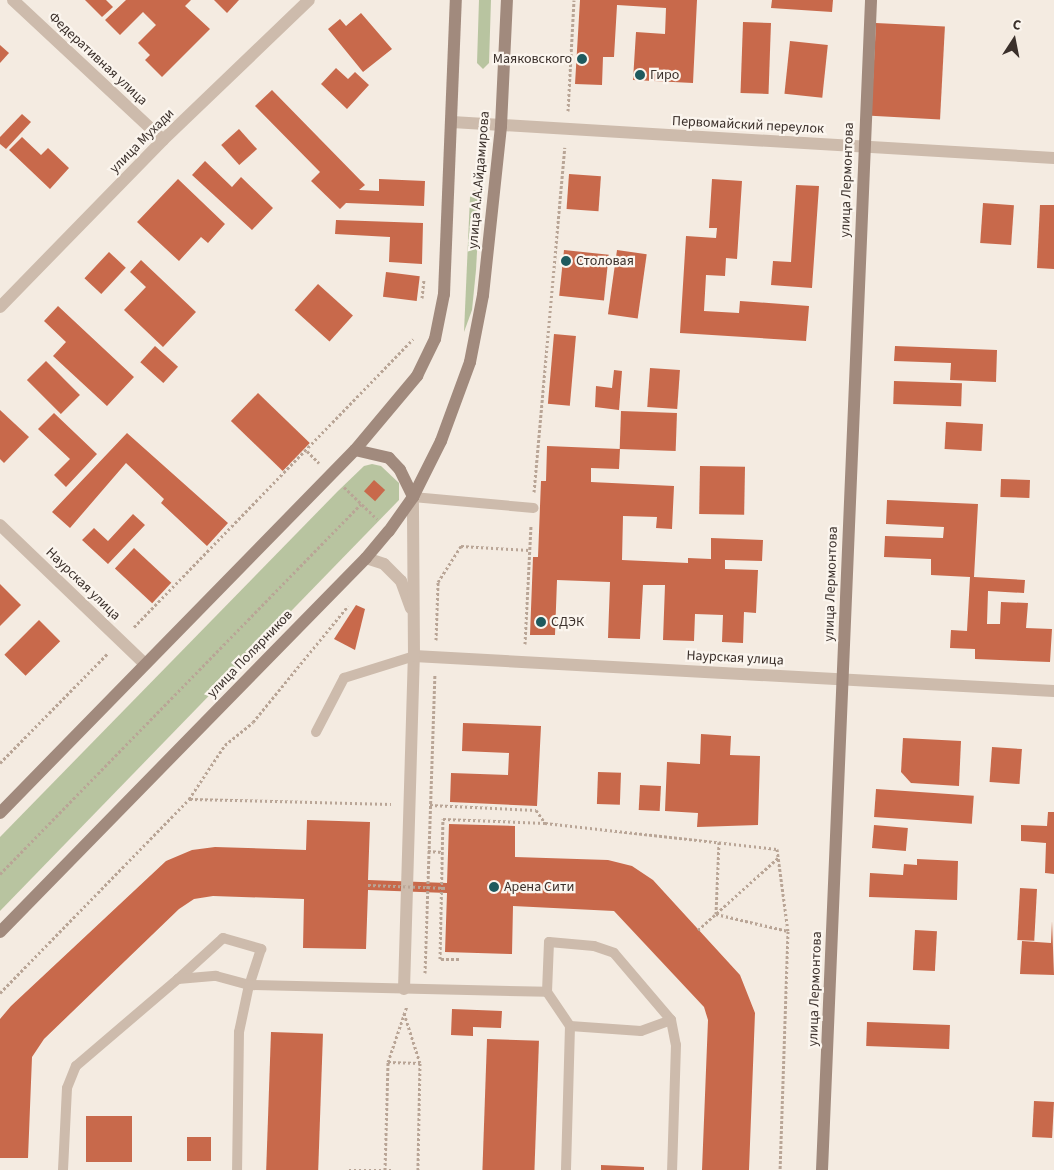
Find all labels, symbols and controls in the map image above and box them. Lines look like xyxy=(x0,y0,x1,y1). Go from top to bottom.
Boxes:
street label: Федеративная улица xyxy=(45,9,151,109)
north arrow xyxy=(989,15,1039,65)
text: С xyxy=(1011,15,1023,36)
place label: Маяковского xyxy=(493,51,572,67)
marker: Маяковского xyxy=(576,53,588,65)
place label: Гиро xyxy=(650,67,679,83)
marker: Гиро xyxy=(634,69,646,81)
street label: улица Мухади xyxy=(106,105,178,177)
street label: улица А.А.Айдамирова xyxy=(465,110,493,250)
street label: Первомайский переулок xyxy=(672,113,824,137)
street label: улица Лермонтова xyxy=(837,122,857,238)
place label: Столовая xyxy=(576,253,634,269)
marker: Столовая xyxy=(560,255,572,267)
street label: улица Лермонтова xyxy=(821,526,841,642)
street label: Наурская улица xyxy=(42,544,124,624)
street label: улица Полярников xyxy=(204,607,296,701)
place label: СДЭК xyxy=(551,614,584,630)
marker: СДЭК xyxy=(535,616,547,628)
street label: Наурская улица xyxy=(686,647,784,669)
place label: Арена Сити xyxy=(504,879,574,895)
marker: Арена Сити xyxy=(488,881,500,893)
street label: улица Лермонтова xyxy=(805,931,825,1047)

